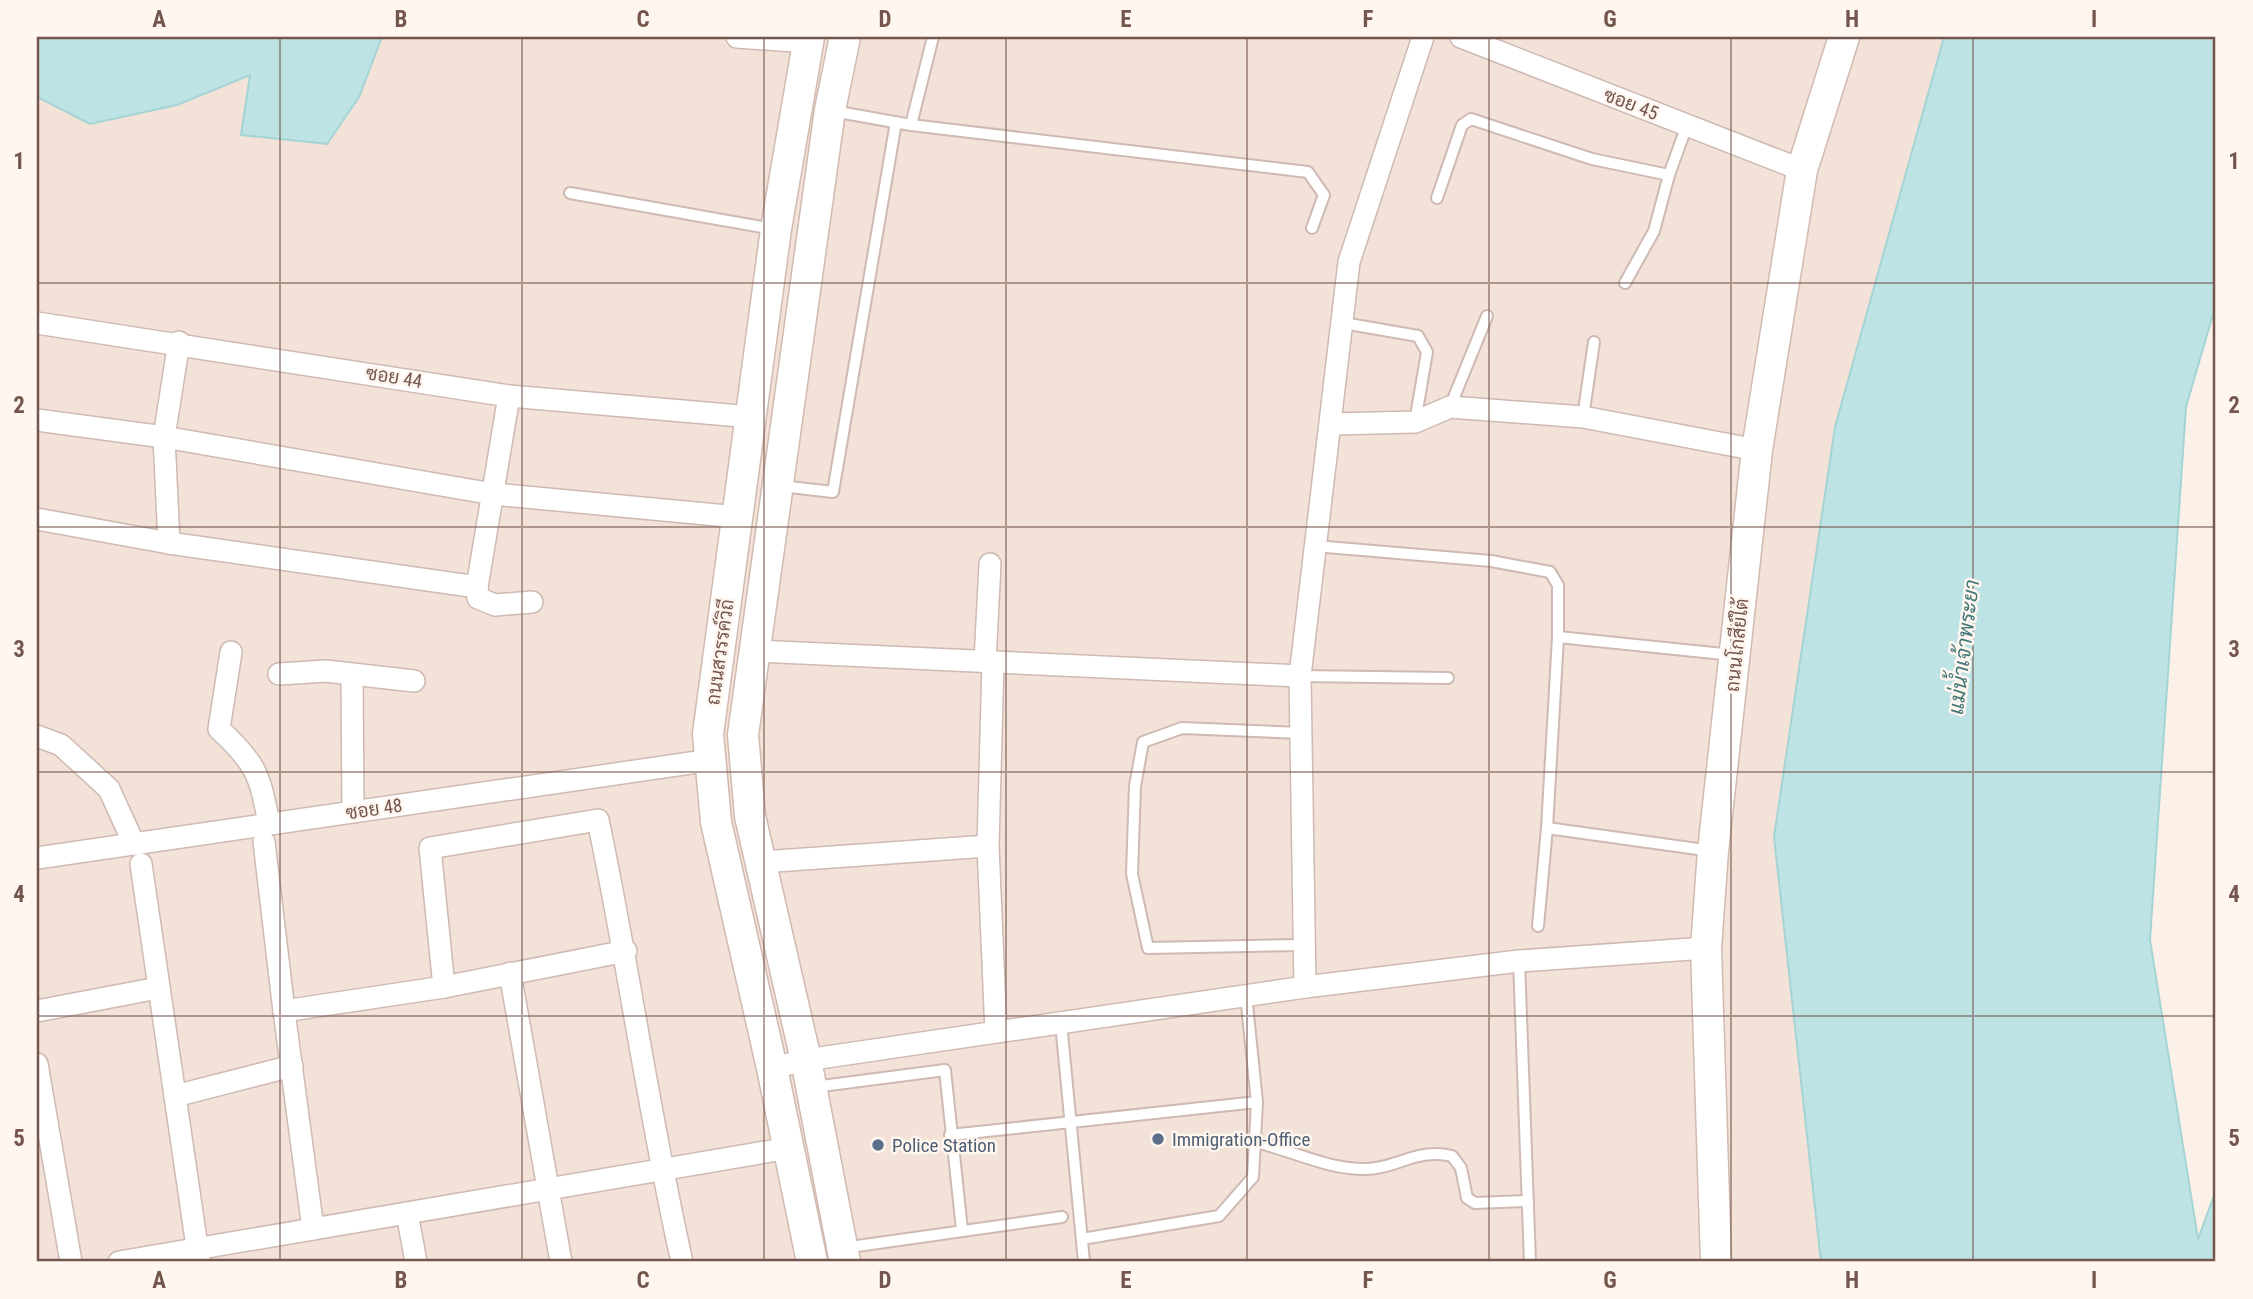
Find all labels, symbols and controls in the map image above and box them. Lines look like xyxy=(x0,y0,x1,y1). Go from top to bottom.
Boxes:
text: A xyxy=(152,6,166,33)
text: B xyxy=(395,6,407,33)
text: C xyxy=(636,6,650,33)
text: D xyxy=(879,6,892,33)
text: E xyxy=(1120,6,1132,33)
text: F xyxy=(1363,6,1374,33)
text: G xyxy=(1603,6,1617,33)
text: H xyxy=(1845,6,1859,33)
text: I xyxy=(2091,6,2097,33)
street label: ซอย 45 xyxy=(1600,83,1662,125)
text: 1 xyxy=(13,148,25,175)
text: 1 xyxy=(2228,148,2240,175)
street label: ซอย 44 xyxy=(364,361,424,393)
text: 2 xyxy=(13,392,25,419)
text: 2 xyxy=(2228,392,2240,419)
water label: แม่น้ำเจ้าพระยา xyxy=(1938,577,1984,716)
street label: ถนนโกสีย์ใต้ xyxy=(1720,596,1753,693)
street label: ถนนสวรรค์วิถี xyxy=(700,597,739,706)
text: 3 xyxy=(13,636,25,663)
text: 3 xyxy=(2228,636,2240,663)
street label: ซอย 48 xyxy=(344,794,404,824)
text: 4 xyxy=(13,881,25,908)
text: 4 xyxy=(2228,881,2240,908)
text: 5 xyxy=(13,1125,25,1152)
text: 5 xyxy=(2228,1125,2240,1152)
place label: Immigration-Office xyxy=(1172,1128,1310,1151)
marker: Immigration-Office xyxy=(1150,1131,1166,1147)
place label: Police Station xyxy=(892,1134,996,1157)
marker: Police Station xyxy=(870,1137,886,1153)
text: A xyxy=(152,1267,166,1294)
text: B xyxy=(395,1267,407,1294)
text: C xyxy=(636,1267,650,1294)
text: D xyxy=(879,1267,892,1294)
text: E xyxy=(1120,1267,1132,1294)
text: F xyxy=(1363,1267,1374,1294)
text: G xyxy=(1603,1267,1617,1294)
text: H xyxy=(1845,1267,1859,1294)
text: I xyxy=(2091,1267,2097,1294)

